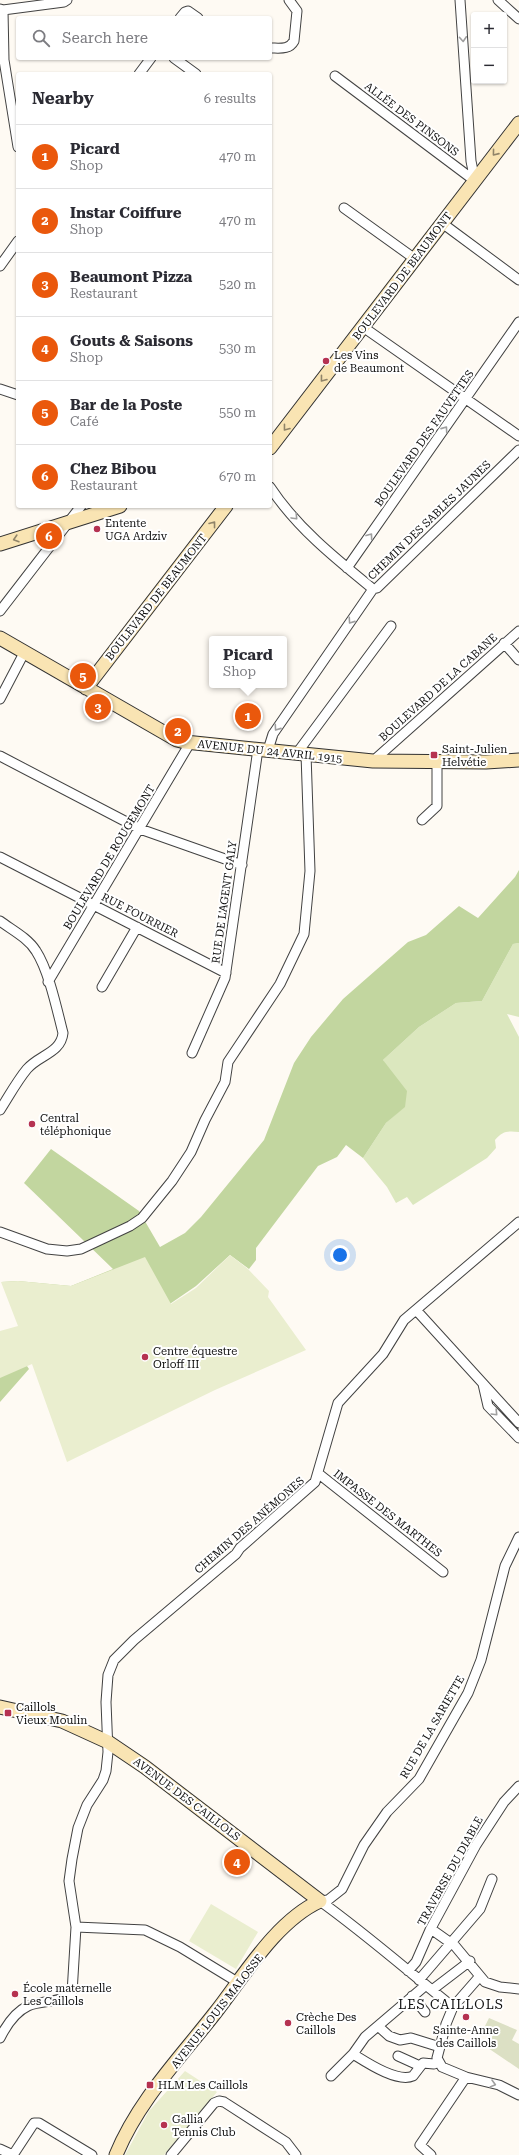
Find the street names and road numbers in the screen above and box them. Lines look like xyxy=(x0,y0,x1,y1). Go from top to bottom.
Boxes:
street label: ALLÉE DES PINSONS xyxy=(362,79,462,159)
street label: BOULEVARD DE BEAUMONT xyxy=(350,210,455,343)
street label: BOULEVARD DES FAUVETTES xyxy=(372,368,477,509)
street label: CHEMIN DES SABLES JAUNES xyxy=(365,458,494,583)
street label: BOULEVARD DE BEAUMONT xyxy=(103,532,210,663)
street label: BOULEVARD DE LA CABANE xyxy=(377,631,500,744)
street label: AVENUE DU 24 AVRIL 1915 xyxy=(197,737,343,766)
street label: BOULEVARD DE ROUGEMONT xyxy=(61,782,158,932)
street label: RUE DE L'AGENT GALY xyxy=(209,839,240,964)
street label: RUE FOURRIER xyxy=(99,891,181,941)
street label: IMPASSE DES MARTHES xyxy=(331,1467,445,1560)
street label: CHEMIN DES ANÉMONES xyxy=(191,1473,307,1577)
street label: RUE DE LA SARIETTE xyxy=(398,1673,467,1781)
street label: AVENUE DES CAILLOLS xyxy=(131,1755,243,1844)
street label: TRAVERSE DU DIABLE xyxy=(415,1814,486,1928)
street label: AVENUE LOUIS MALOSSE xyxy=(169,1951,266,2071)

